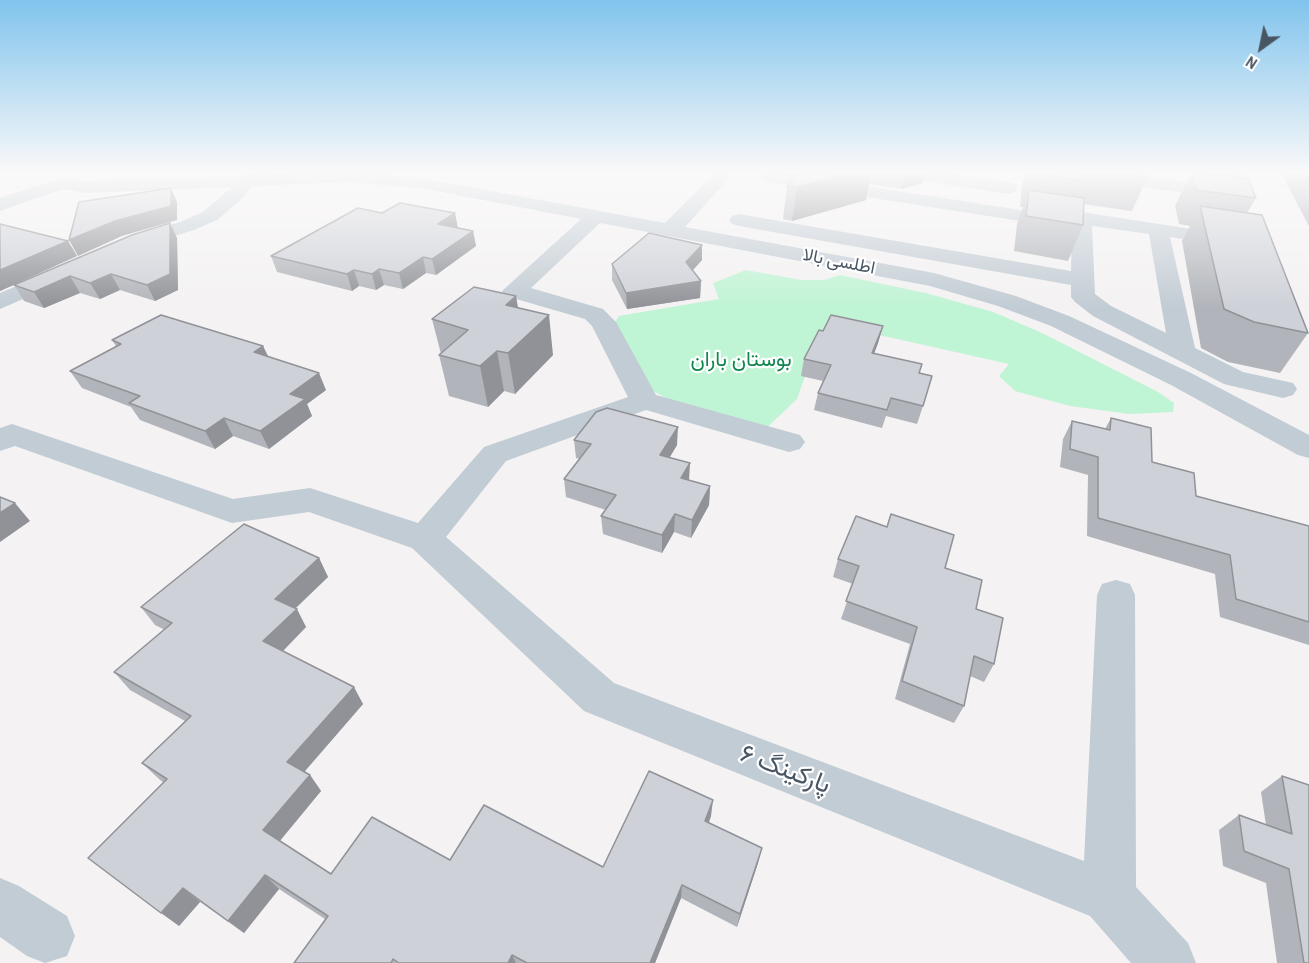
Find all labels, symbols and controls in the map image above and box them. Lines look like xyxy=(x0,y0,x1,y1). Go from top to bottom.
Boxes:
north arrow xyxy=(1231,18,1291,78)
text: N xyxy=(1241,51,1261,75)
street label: اطلسی بالا xyxy=(801,244,877,280)
park label: بوستان باران xyxy=(690,347,792,373)
street label: پارکینگ ۶ xyxy=(735,739,835,801)

